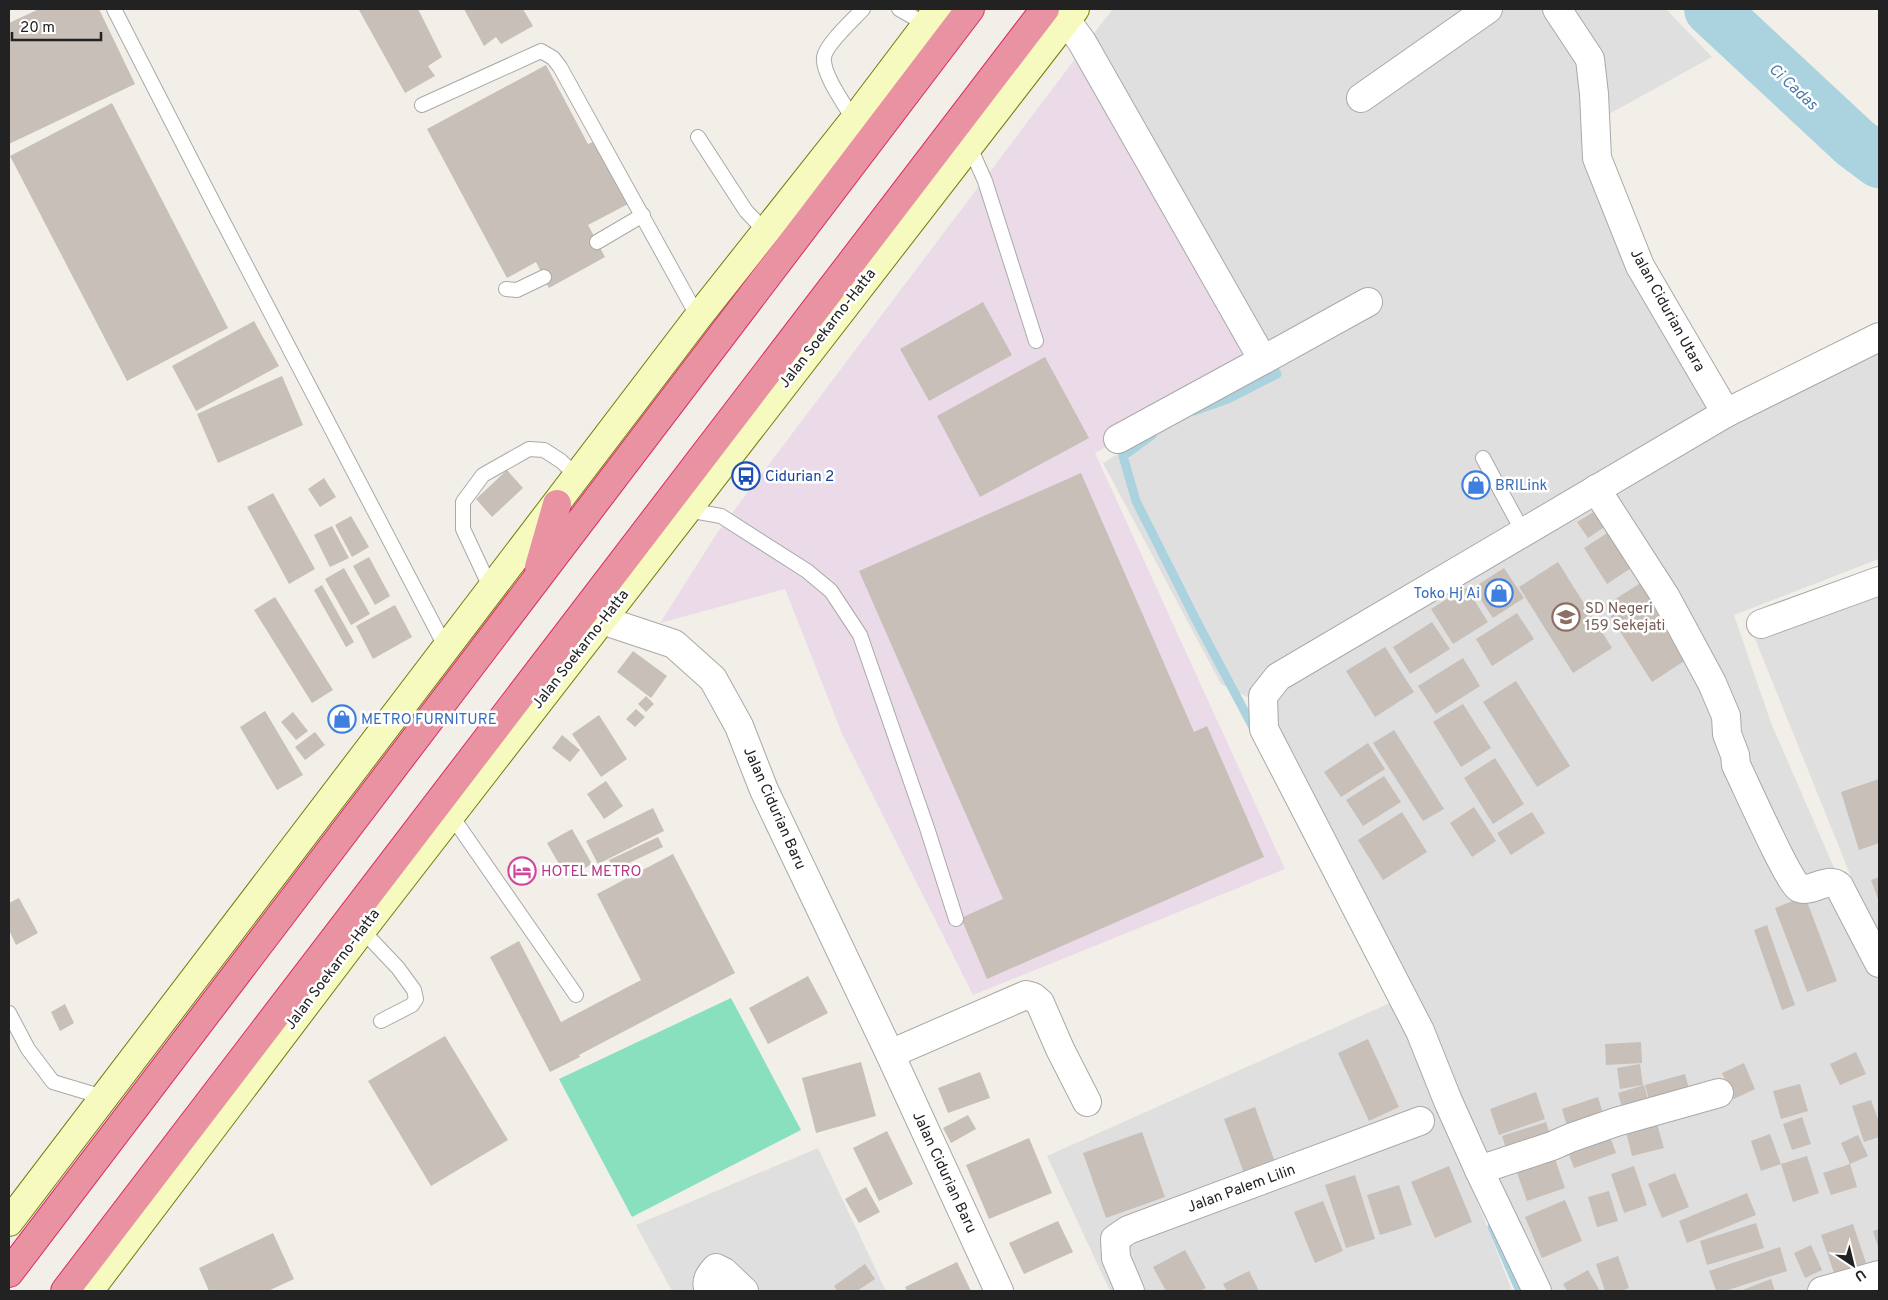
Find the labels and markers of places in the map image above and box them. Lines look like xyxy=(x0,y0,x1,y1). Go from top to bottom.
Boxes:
bus stop icon: Cidurian 2 xyxy=(731,461,761,491)
place label: Cidurian 2 xyxy=(765,468,834,487)
shop icon: BRILink xyxy=(1461,470,1491,500)
place label: BRILink xyxy=(1495,477,1548,496)
shop icon: Toko Hj Ai xyxy=(1484,578,1514,608)
place label: Toko Hj Ai xyxy=(1414,585,1480,604)
place label: SD Negeri 159 Sekejati xyxy=(1585,600,1665,636)
school or university icon: SD Negeri 159 Sekejati xyxy=(1551,602,1581,632)
shop icon: METRO FURNITURE xyxy=(327,704,357,734)
place label: METRO FURNITURE xyxy=(361,711,497,730)
hotel icon: HOTEL METRO xyxy=(507,856,537,886)
place label: HOTEL METRO xyxy=(541,863,642,882)

